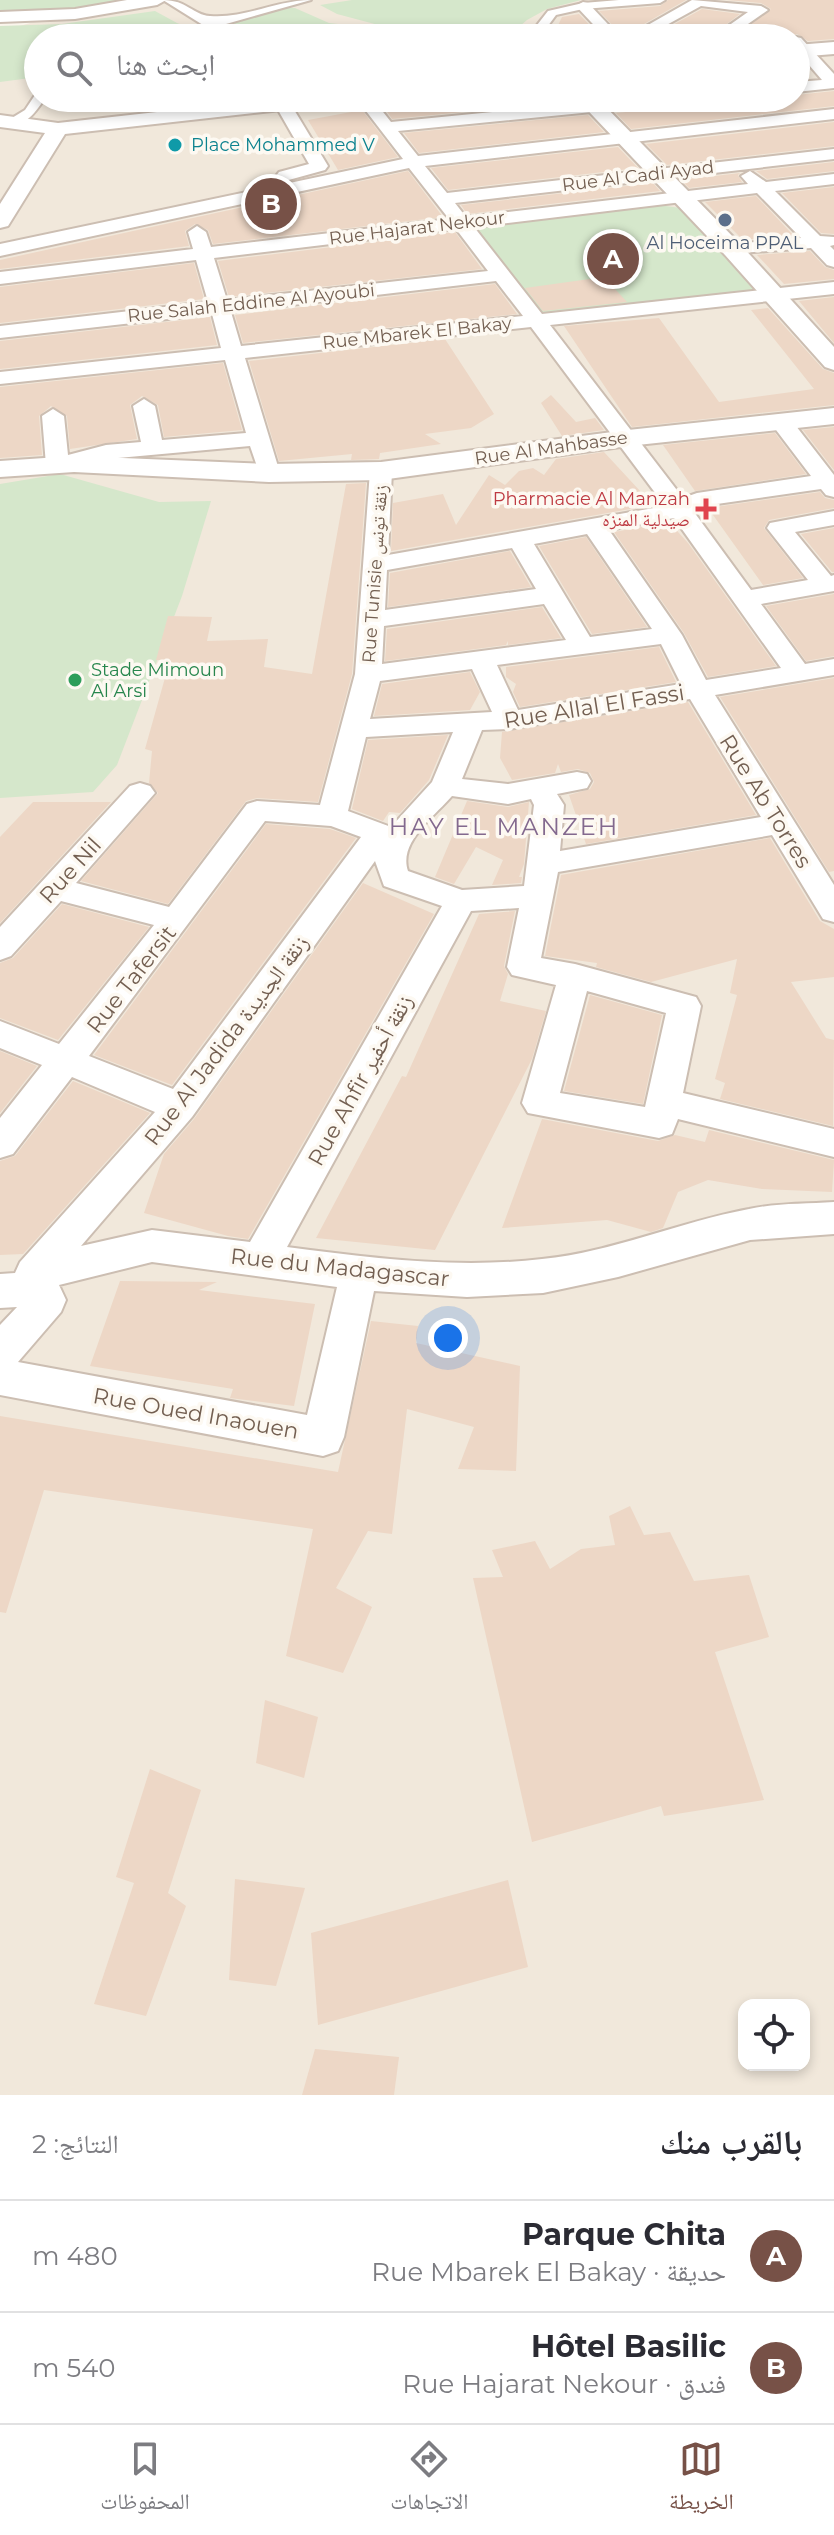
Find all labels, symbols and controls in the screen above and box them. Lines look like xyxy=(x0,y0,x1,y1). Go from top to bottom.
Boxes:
search box xyxy=(24,24,810,112)
icon: search xyxy=(52,46,96,90)
text: ابحث هنا xyxy=(116,46,215,83)
place label: Place Mohammed V xyxy=(191,134,375,156)
marker: Place Mohammed V xyxy=(166,136,184,154)
street label: Rue Al Cadi Ayad xyxy=(561,156,715,196)
pin: B xyxy=(245,174,297,234)
street label: Rue Hajarat Nekour xyxy=(328,206,506,250)
marker: Al Hoceima PPAL xyxy=(716,211,734,229)
pin: A xyxy=(587,229,639,289)
place label: Al Hoceima PPAL xyxy=(647,232,804,254)
street label: Rue Salah Eddine Al Ayoubi xyxy=(126,279,376,327)
street label: Rue Mbarek El Bakay xyxy=(321,312,513,354)
street label: Rue Al Mahbasse xyxy=(473,426,629,470)
street label: Rue Tunisie زنقة تونس xyxy=(358,484,392,664)
place label: Pharmacie Al Manzah صيدلية المنزه xyxy=(493,488,690,531)
marker: Pharmacie Al Manzah صيدلية المنزه xyxy=(697,500,715,518)
place label: Stade Mimoun Al Arsi xyxy=(91,659,224,702)
marker: Stade Mimoun Al Arsi xyxy=(66,671,84,689)
street label: Rue Allal El Fassi xyxy=(502,679,686,734)
street label: Rue Ab Torres xyxy=(714,729,818,873)
district label: HAY EL MANZEH xyxy=(389,812,619,841)
street label: Rue Nil xyxy=(34,832,107,909)
street label: Rue Tafersit xyxy=(81,920,182,1039)
street label: Rue Al Jadida زنقة الجديدة xyxy=(138,930,314,1151)
street label: Rue Ahfir زنقة أحفير xyxy=(302,990,419,1171)
street label: Rue du Madagascar xyxy=(229,1243,451,1292)
your location xyxy=(428,1318,468,1358)
street label: Rue Oued Inaouen xyxy=(91,1382,301,1445)
map controls xyxy=(738,1999,810,2071)
button: locate xyxy=(738,1999,810,2071)
text: بالقرب منك xyxy=(660,2121,802,2163)
text: النتائج: 2 xyxy=(32,2128,119,2160)
text: Parque Chita xyxy=(522,2216,726,2253)
text: 480 m xyxy=(32,2240,118,2272)
text: A xyxy=(766,2240,786,2272)
text: حديقة · Rue Mbarek El Bakay xyxy=(371,2256,726,2288)
text: Hôtel Basilic xyxy=(531,2328,726,2365)
text: 540 m xyxy=(32,2352,116,2384)
text: B xyxy=(766,2352,786,2384)
text: فندق · Rue Hajarat Nekour xyxy=(402,2368,726,2400)
tab: المحفوظات xyxy=(100,2437,190,2523)
tab: الاتجاهات xyxy=(390,2437,468,2523)
tab: الخريطة xyxy=(669,2437,734,2523)

